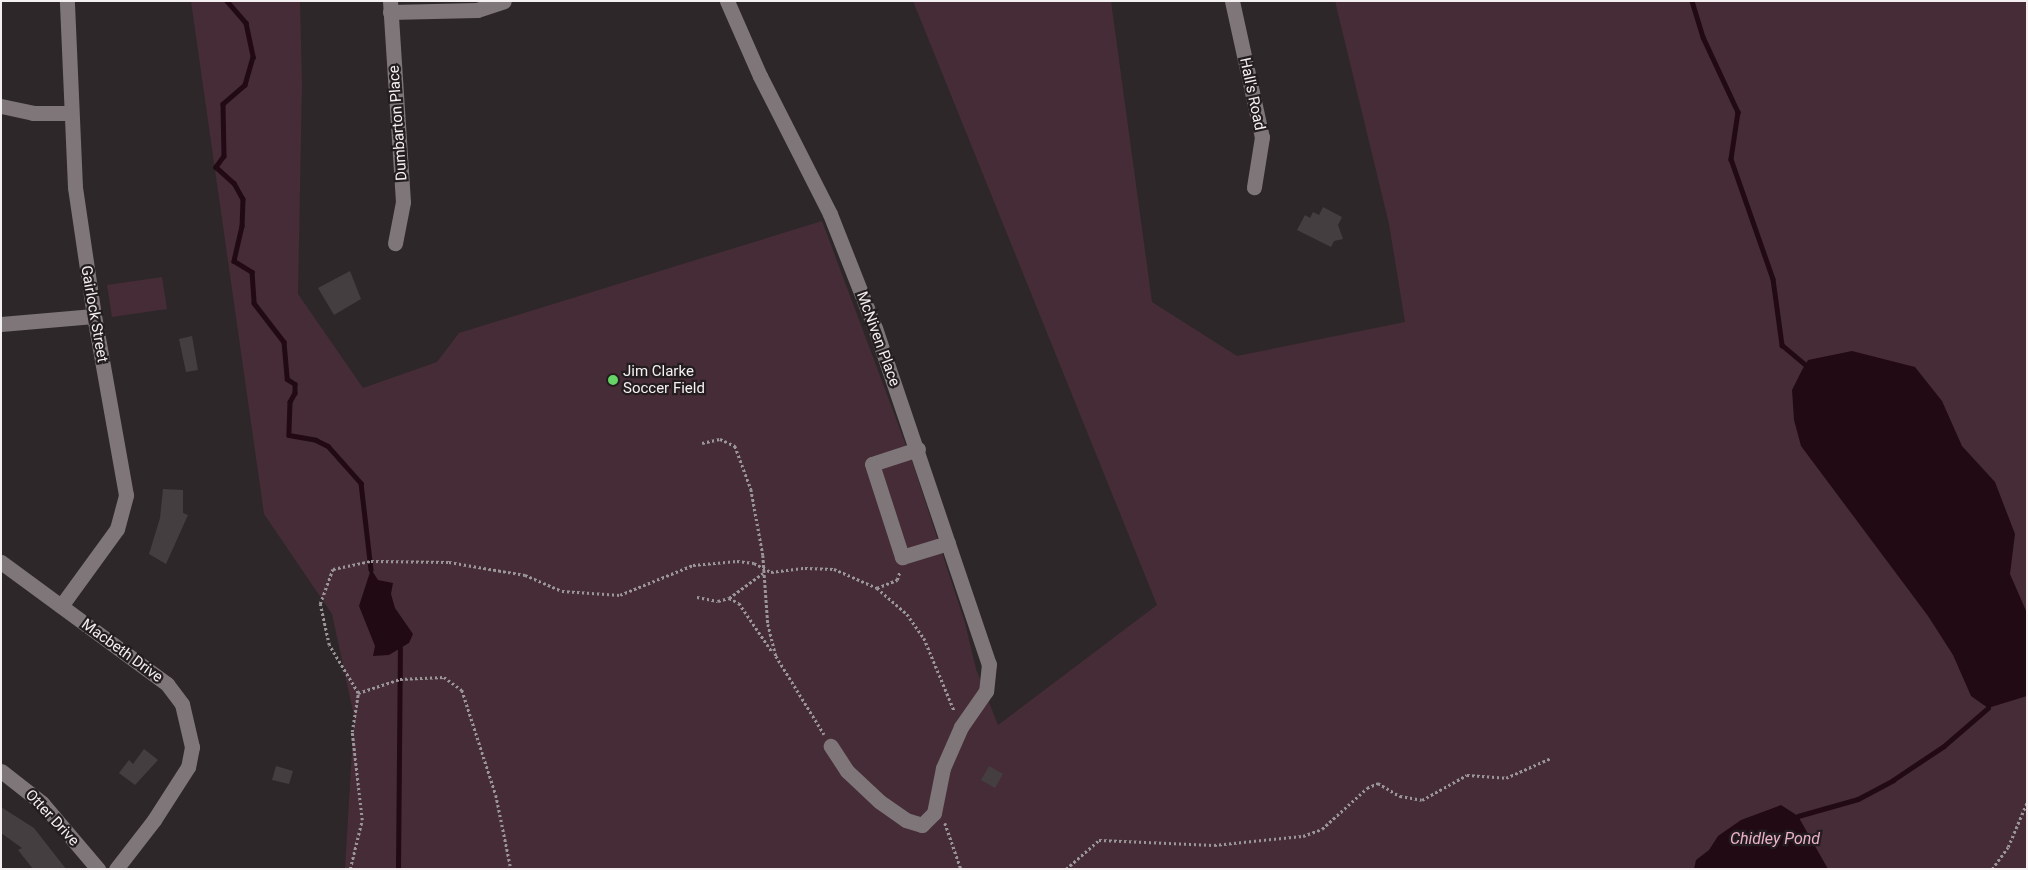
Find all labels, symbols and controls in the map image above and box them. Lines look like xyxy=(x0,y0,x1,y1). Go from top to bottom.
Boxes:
street label: Hall's Road xyxy=(1235,56,1269,132)
street label: Dumbarton Place xyxy=(385,65,411,181)
street label: Gairlock Street xyxy=(77,264,111,364)
street label: McNiven Place xyxy=(853,289,903,389)
place label: Jim Clarke Soccer Field xyxy=(623,362,705,397)
marker: Jim Clarke Soccer Field xyxy=(607,374,619,386)
street label: Macbeth Drive xyxy=(78,615,166,687)
street label: Otter Drive xyxy=(21,786,83,850)
water label: Chidley Pond xyxy=(1730,829,1820,849)

